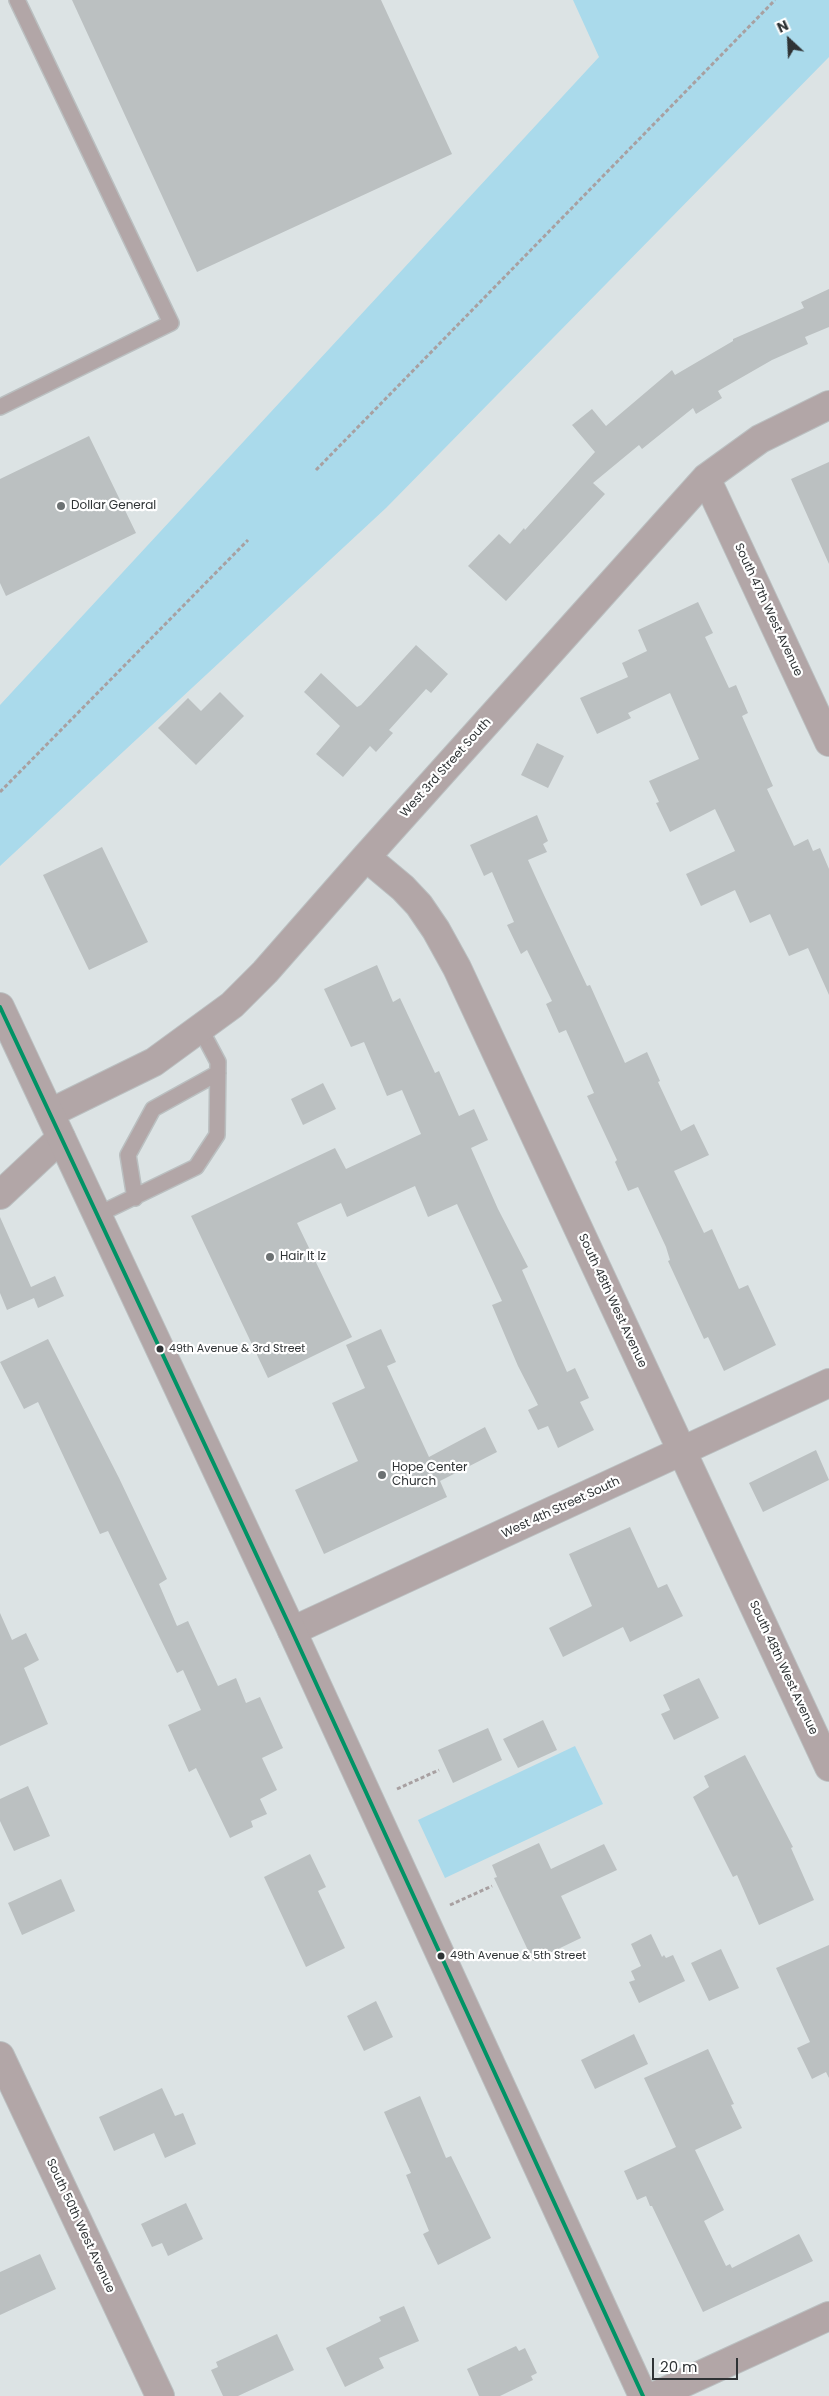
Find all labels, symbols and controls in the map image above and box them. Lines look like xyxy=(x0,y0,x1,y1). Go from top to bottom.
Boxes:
north arrow xyxy=(764,15,814,65)
text: N xyxy=(774,15,792,38)
place label: Dollar General xyxy=(71,499,156,513)
marker: Dollar General xyxy=(55,500,67,512)
street label: South 47th West Avenue xyxy=(731,541,805,679)
street label: West 3rd Street South xyxy=(398,715,494,821)
street label: South 48th West Avenue xyxy=(575,1232,649,1370)
place label: Hair It Iz xyxy=(280,1250,326,1264)
marker: Hair It Iz xyxy=(264,1251,276,1263)
place label: 49th Avenue & 3rd Street xyxy=(169,1342,305,1356)
marker: 49th Avenue & 3rd Street xyxy=(155,1344,165,1354)
place label: Hope Center Church xyxy=(392,1461,467,1489)
marker: Hope Center Church xyxy=(376,1469,388,1481)
street label: West 4th Street South xyxy=(500,1474,622,1542)
street label: South 48th West Avenue xyxy=(746,1599,820,1737)
place label: 49th Avenue & 5th Street xyxy=(450,1949,586,1963)
marker: 49th Avenue & 5th Street xyxy=(436,1951,446,1961)
street label: South 50th West Avenue xyxy=(43,2157,117,2295)
scale bar xyxy=(654,2348,740,2380)
text: 20 m xyxy=(660,2356,698,2377)

